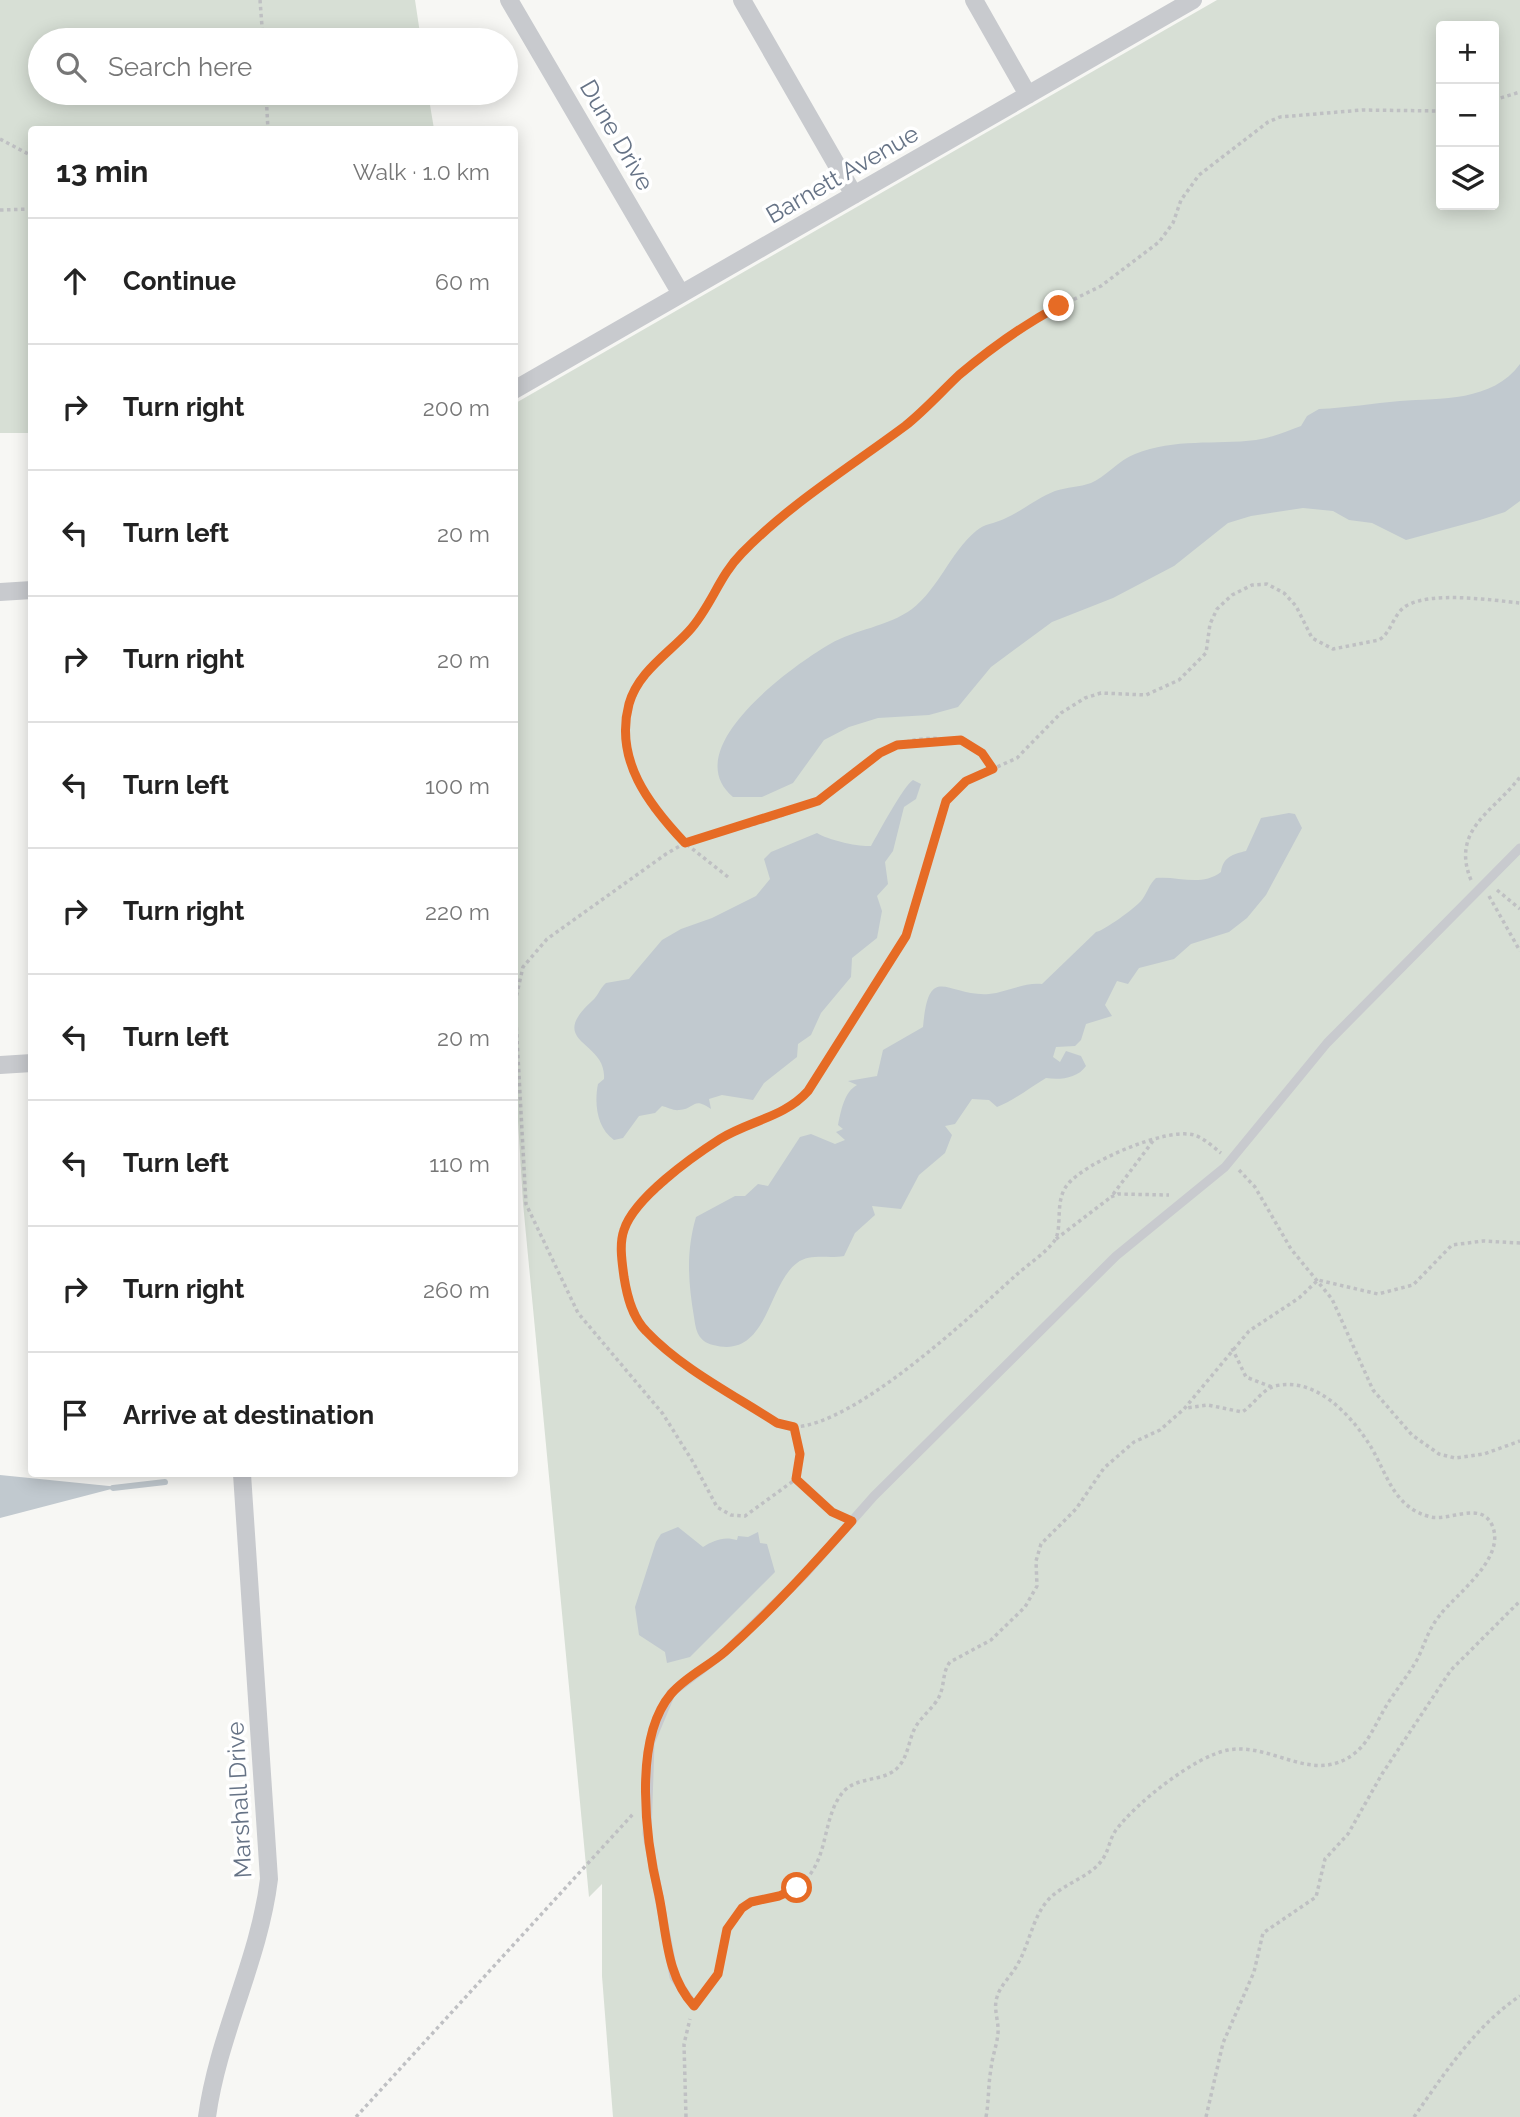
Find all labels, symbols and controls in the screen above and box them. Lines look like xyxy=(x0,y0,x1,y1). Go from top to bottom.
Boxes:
map controls xyxy=(1436,21,1499,210)
button: + xyxy=(1436,21,1499,84)
search box xyxy=(28,28,518,105)
icon: search xyxy=(52,48,90,86)
text: Search here xyxy=(108,52,252,82)
street label: Dune Drive xyxy=(574,75,660,195)
button: − xyxy=(1436,84,1499,147)
street label: Barnett Avenue xyxy=(761,119,923,229)
button: layers xyxy=(1436,147,1499,210)
text: 13 min xyxy=(56,154,148,189)
text: Walk · 1.0 km xyxy=(353,158,490,185)
icon: ahead xyxy=(56,262,94,300)
text: Continue xyxy=(123,266,236,296)
text: 60 m xyxy=(435,268,490,295)
route end xyxy=(1043,290,1074,321)
icon: right xyxy=(56,388,94,426)
text: Turn right xyxy=(123,392,244,422)
text: 200 m xyxy=(423,394,490,421)
icon: left xyxy=(56,514,94,552)
text: Turn left xyxy=(123,518,229,548)
text: 20 m xyxy=(437,520,490,547)
icon: right xyxy=(56,640,94,678)
text: Turn right xyxy=(123,644,244,674)
text: 20 m xyxy=(437,646,490,673)
icon: left xyxy=(56,766,94,804)
text: Turn left xyxy=(123,770,229,800)
text: 100 m xyxy=(425,772,490,799)
icon: right xyxy=(56,892,94,930)
text: Turn right xyxy=(123,896,244,926)
text: 220 m xyxy=(425,898,490,925)
icon: left xyxy=(56,1018,94,1056)
text: Turn left xyxy=(123,1022,229,1052)
text: 20 m xyxy=(437,1024,490,1051)
icon: left xyxy=(56,1144,94,1182)
text: Turn left xyxy=(123,1148,229,1178)
text: 110 m xyxy=(429,1150,490,1177)
icon: right xyxy=(56,1270,94,1308)
text: Turn right xyxy=(123,1274,244,1304)
text: 260 m xyxy=(423,1276,490,1303)
icon: arrive xyxy=(56,1396,94,1434)
text: Arrive at destination xyxy=(123,1400,374,1430)
street label: Marshall Drive xyxy=(220,1721,258,1879)
route start xyxy=(781,1872,812,1903)

